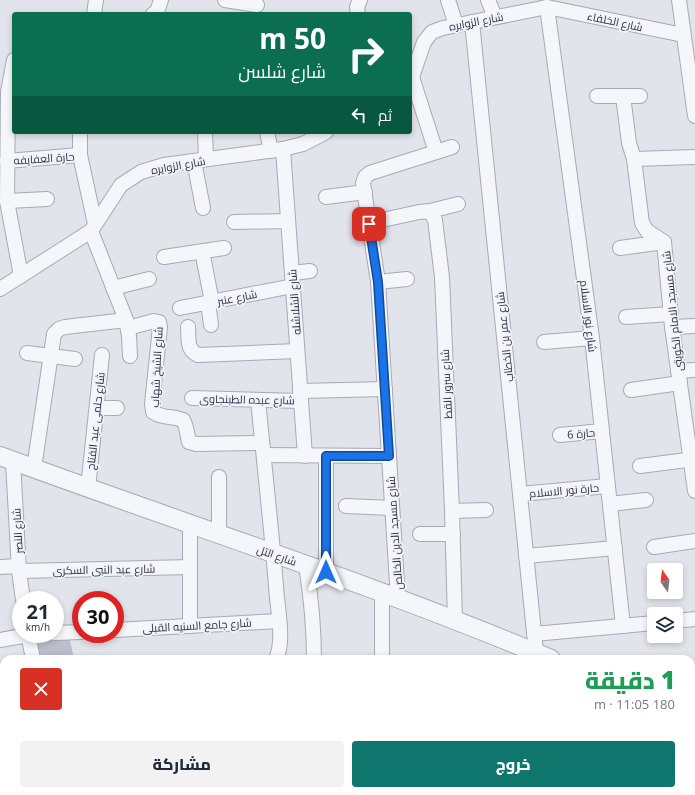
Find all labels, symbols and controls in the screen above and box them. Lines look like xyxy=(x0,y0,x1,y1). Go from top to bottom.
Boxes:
street label: شارع الزوايره xyxy=(448,8,505,35)
street label: شارع الخلفاء xyxy=(586,8,644,35)
text: 50 m xyxy=(259,19,326,57)
icon: right xyxy=(340,28,392,80)
text: شارع شلسن xyxy=(238,59,326,83)
icon: left xyxy=(348,104,370,126)
text: ثم xyxy=(378,105,392,125)
street label: حارة العفايفه xyxy=(13,148,75,168)
street label: شارع الزوايره xyxy=(150,153,207,178)
pin xyxy=(352,207,386,241)
icon: arrive xyxy=(358,213,380,235)
street label: شارع مسجد الامام الكويتى xyxy=(658,250,687,372)
street label: شارع الشلاشله xyxy=(284,269,305,335)
street label: شارع نور الاسلام xyxy=(576,279,601,353)
street label: شارع عنبر xyxy=(215,286,258,309)
street label: شارع عمر بن الخطاب xyxy=(492,291,517,383)
street label: شارع الشيخ شهاب xyxy=(146,326,167,408)
street label: شارع سرور القط xyxy=(437,349,456,419)
street label: شارع حلمى عبد الفتاح xyxy=(82,371,109,471)
street label: شارع عبده الطبنجاوى xyxy=(199,391,295,408)
street label: حارة 6 xyxy=(566,424,596,442)
street label: شارع مسجد الدين الخالص xyxy=(383,476,406,590)
street label: حارة نور الاسلام xyxy=(528,479,600,502)
street label: شارع النصر xyxy=(8,508,27,555)
street label: شارع التل xyxy=(255,541,299,570)
position arrow xyxy=(305,551,347,593)
street label: شارع عبد النبى السكرى xyxy=(52,561,156,578)
north arrow xyxy=(647,563,683,599)
map controls xyxy=(647,563,683,643)
speed limit sign: 30 xyxy=(72,591,124,643)
text: 21 xyxy=(27,598,49,625)
button: layers xyxy=(647,607,683,643)
street label: شارع جامع السنيه القبلى xyxy=(142,615,252,636)
text: km/h xyxy=(26,620,50,634)
text: 1 دقيقة xyxy=(585,663,675,696)
button: close xyxy=(20,668,62,710)
text: 180 m · 11:05 xyxy=(594,695,675,713)
button: مشاركة xyxy=(20,741,344,787)
button: خروج xyxy=(352,741,675,787)

